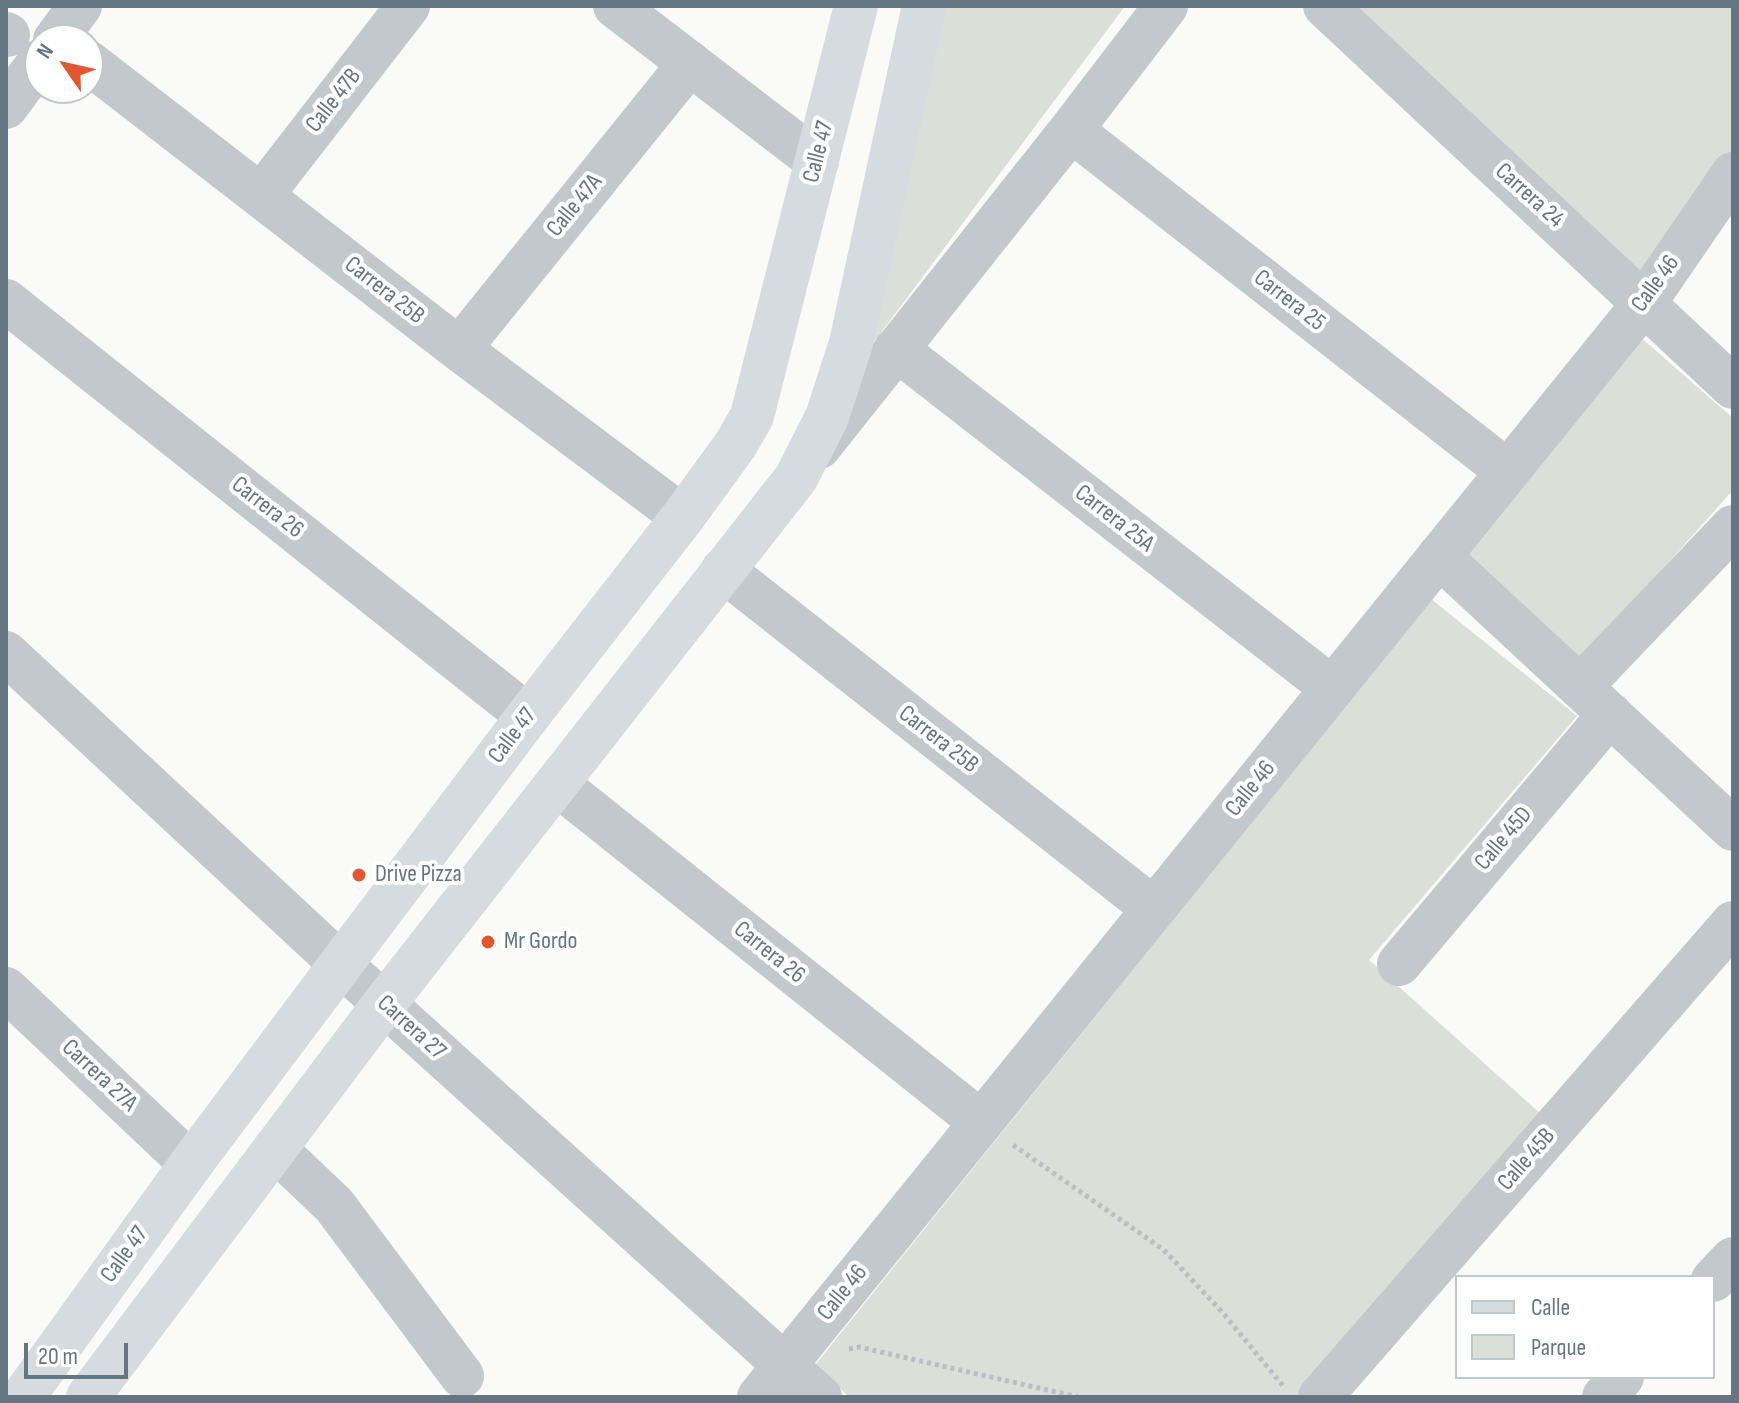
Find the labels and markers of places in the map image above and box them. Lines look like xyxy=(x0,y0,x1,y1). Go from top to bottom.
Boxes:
place label: Drive Pizza xyxy=(375,861,462,889)
marker: Drive Pizza xyxy=(350,866,368,884)
place label: Mr Gordo xyxy=(504,928,577,956)
marker: Mr Gordo xyxy=(479,933,497,951)

